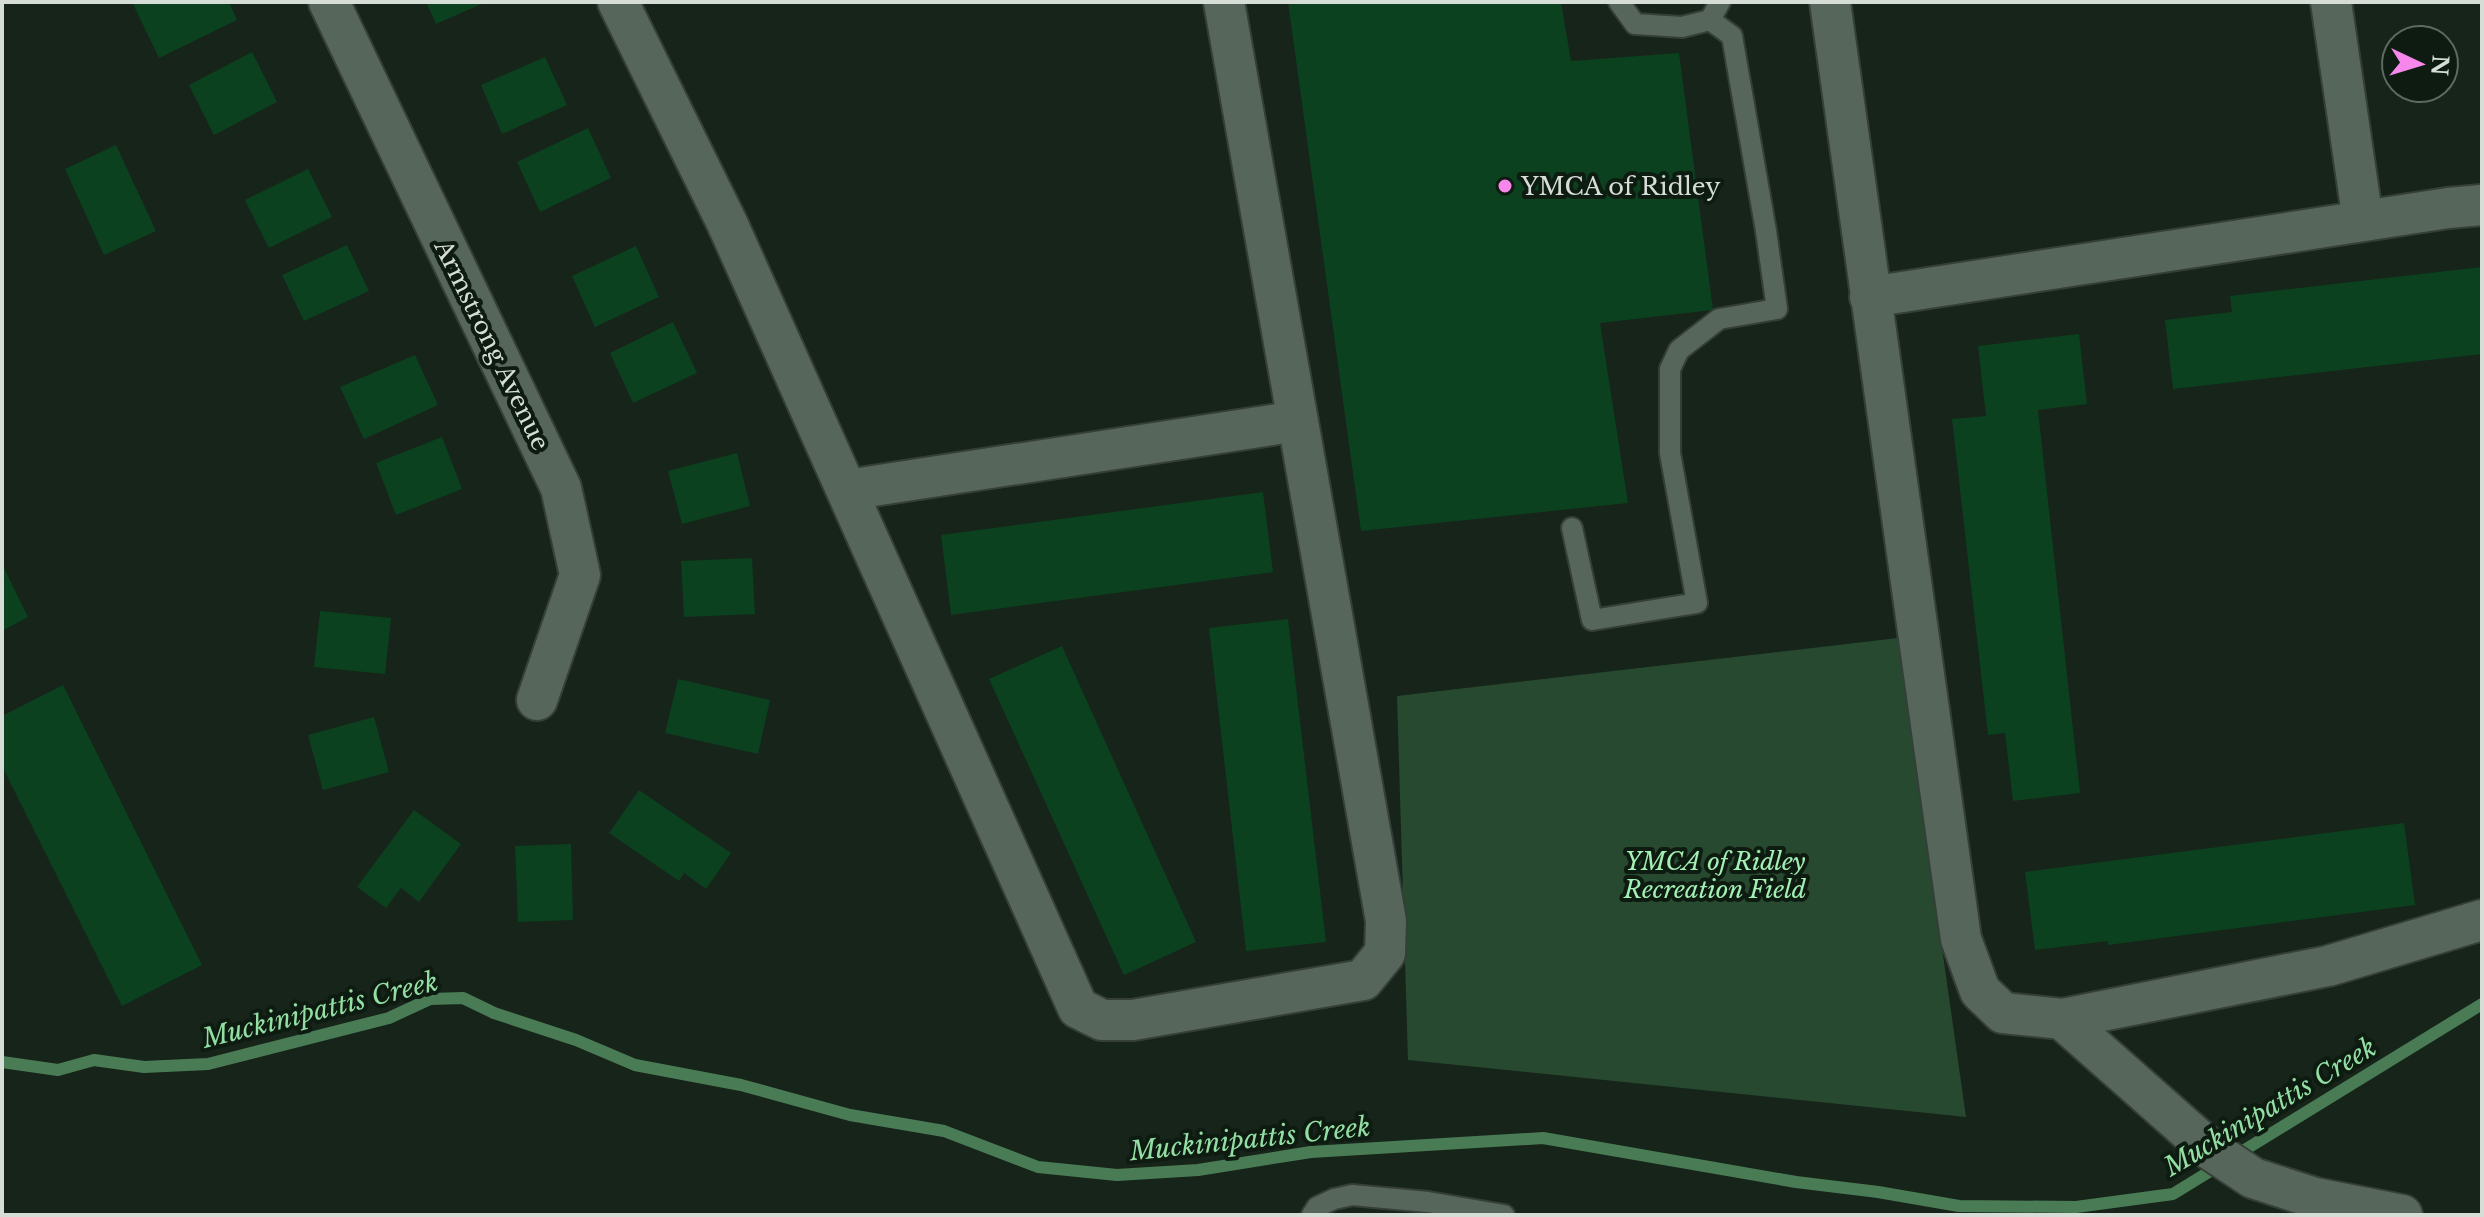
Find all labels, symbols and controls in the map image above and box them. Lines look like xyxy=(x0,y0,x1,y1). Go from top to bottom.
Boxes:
north arrow xyxy=(2380,24,2460,104)
text: N xyxy=(2425,54,2454,77)
place label: YMCA of Ridley xyxy=(1520,172,1721,201)
marker: YMCA of Ridley xyxy=(1496,177,1514,195)
street label: Armstrong Avenue xyxy=(428,234,556,455)
park label: YMCA of Ridley Recreation Field xyxy=(1623,847,1807,904)
water label: Muckinipattis Creek xyxy=(198,965,441,1055)
water label: Muckinipattis Creek xyxy=(2157,1031,2382,1184)
water label: Muckinipattis Creek xyxy=(1127,1110,1372,1168)

